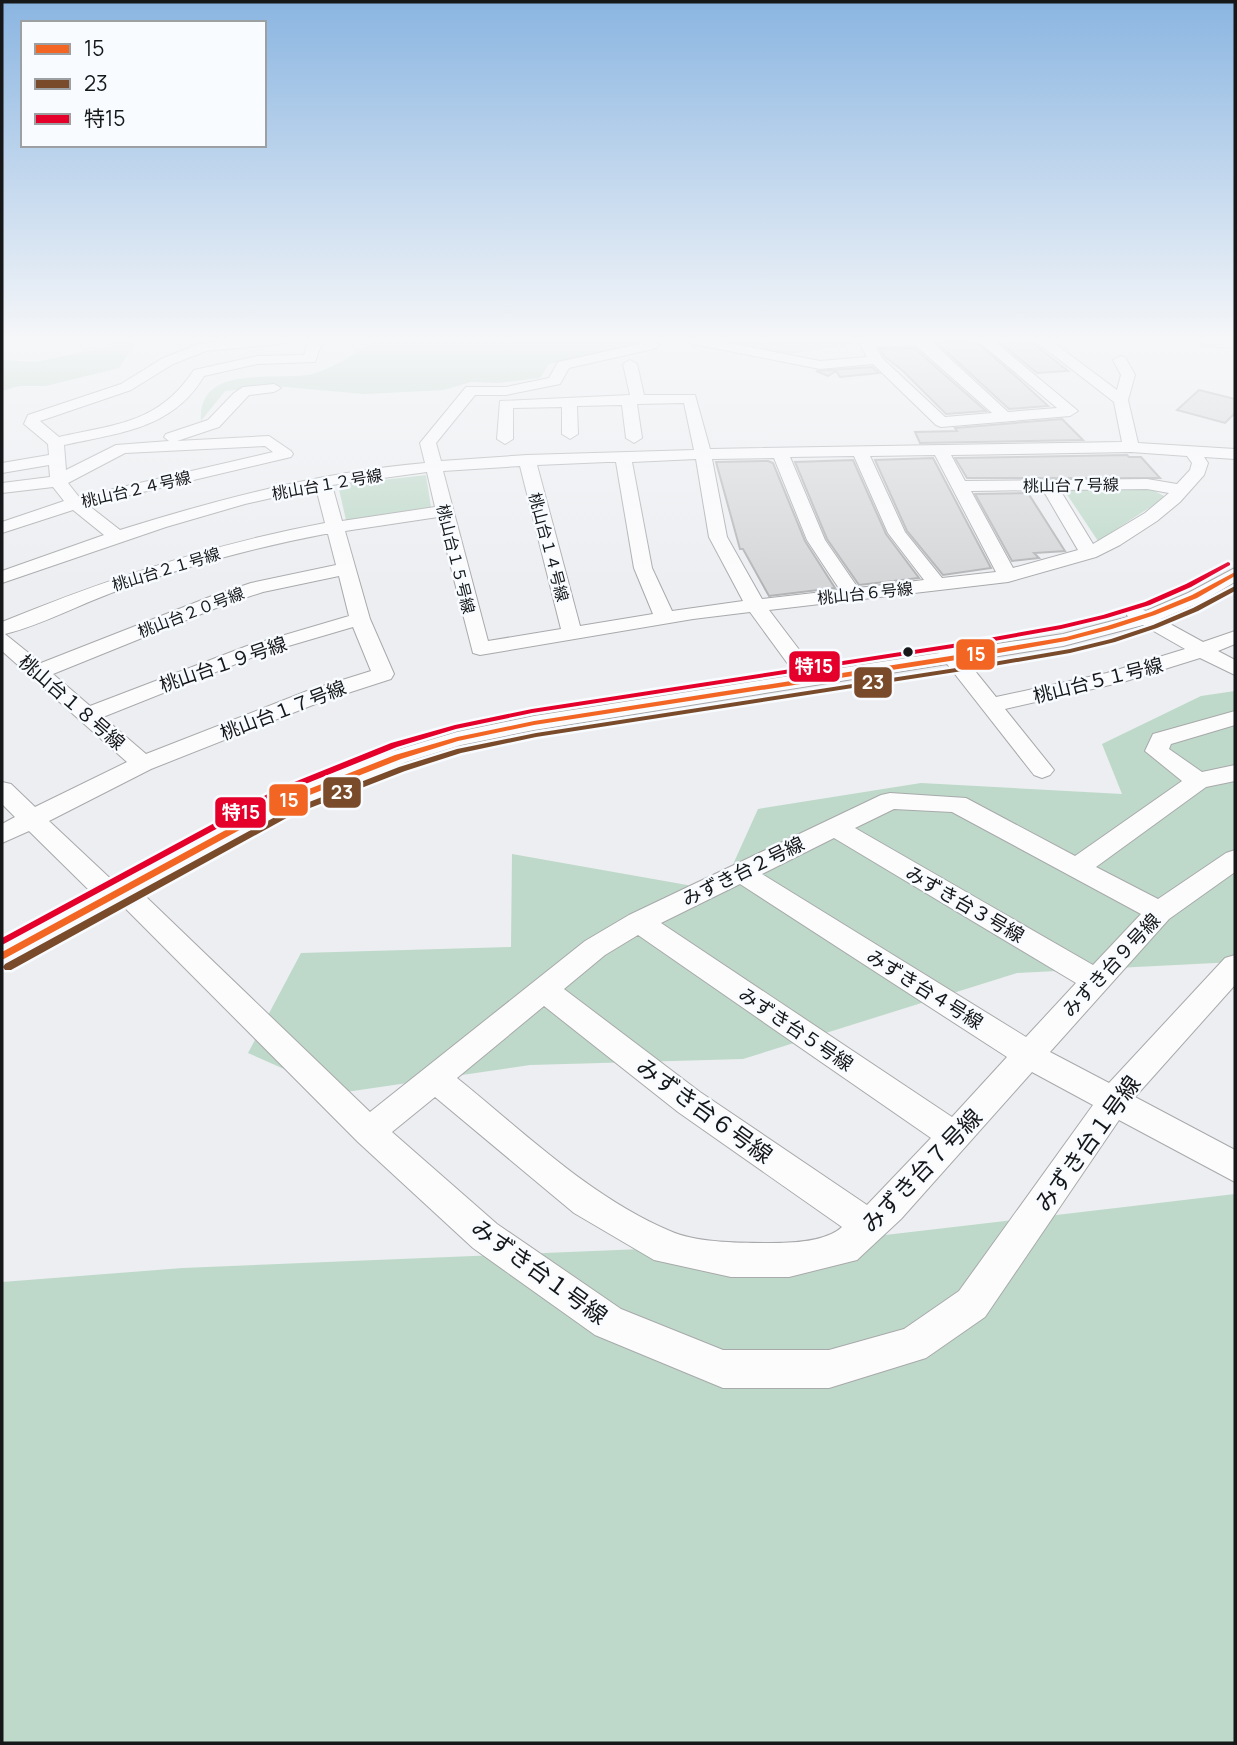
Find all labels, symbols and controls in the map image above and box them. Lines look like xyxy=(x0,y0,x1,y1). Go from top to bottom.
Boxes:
legend xyxy=(21,21,266,147)
text: 15 xyxy=(84,34,104,62)
text: 23 xyxy=(84,69,108,97)
text: 特15 xyxy=(84,104,125,132)
street label: 桃山台１２号線 xyxy=(270,463,384,505)
street label: 桃山台２４号線 xyxy=(79,466,193,512)
street label: 桃山台７号線 xyxy=(1023,473,1119,497)
street label: 桃山台１４号線 xyxy=(524,490,574,604)
street label: 桃山台１５号線 xyxy=(432,502,480,616)
street label: 桃山台２１号線 xyxy=(109,542,223,596)
street label: 桃山台６号線 xyxy=(816,577,914,609)
street label: 桃山台２０号線 xyxy=(135,582,247,642)
street label: 桃山台１９号線 xyxy=(156,630,290,698)
line badge: 15 xyxy=(955,638,996,671)
text: 15 xyxy=(966,641,986,667)
unlabelled marker xyxy=(901,645,915,659)
street label: 桃山台１８号線 xyxy=(13,649,131,755)
line badge: 特15 xyxy=(788,650,841,683)
street label: 桃山台５１号線 xyxy=(1030,651,1166,709)
text: 特15 xyxy=(795,653,833,679)
line badge: 23 xyxy=(853,666,893,699)
text: 23 xyxy=(862,669,884,695)
street label: 桃山台１７号線 xyxy=(216,674,350,746)
line badge: 23 xyxy=(322,776,362,809)
text: 23 xyxy=(331,779,353,805)
line badge: 15 xyxy=(268,783,309,817)
text: 15 xyxy=(279,787,299,813)
line badge: 特15 xyxy=(214,796,267,829)
text: 特15 xyxy=(222,799,260,825)
street label: みずき台２号線 xyxy=(678,830,808,912)
street label: みずき台３号線 xyxy=(901,859,1029,949)
street label: みずき台９号線 xyxy=(1056,907,1166,1023)
street label: みずき台４号線 xyxy=(862,943,988,1035)
street label: みずき台５号線 xyxy=(734,981,858,1077)
street label: みずき台６号線 xyxy=(630,1050,780,1170)
street label: みずき台１号線 xyxy=(1027,1068,1147,1218)
street label: みずき台７号線 xyxy=(854,1101,988,1239)
street label: みずき台１号線 xyxy=(465,1211,615,1331)

